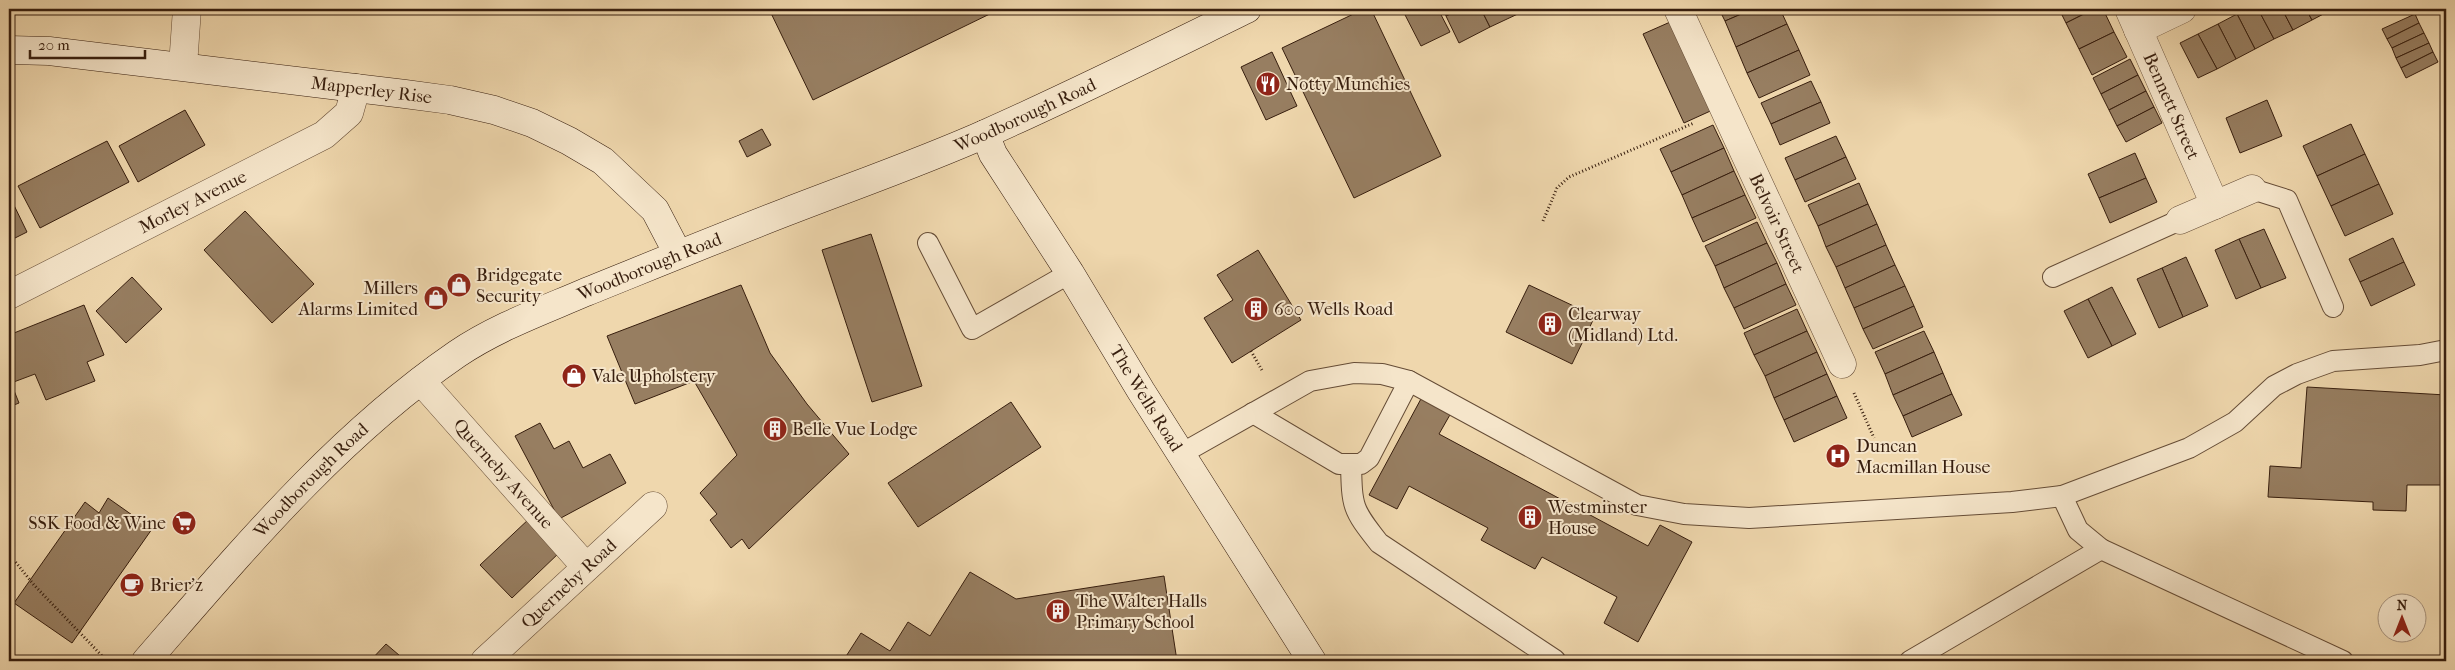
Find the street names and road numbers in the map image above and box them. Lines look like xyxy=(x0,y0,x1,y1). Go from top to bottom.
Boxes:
street label: Bennett Street xyxy=(2139,49,2204,163)
street label: Mapperley Rise xyxy=(310,72,433,108)
street label: Woodborough Road xyxy=(950,74,1099,157)
street label: Morley Avenue xyxy=(135,166,250,238)
street label: Belvoir Street xyxy=(1745,170,1809,277)
street label: Woodborough Road xyxy=(573,228,725,305)
street label: The Wells Road xyxy=(1105,341,1187,456)
street label: Querneby Avenue xyxy=(449,414,558,533)
street label: Woodborough Road xyxy=(249,418,373,542)
street label: Querneby Road xyxy=(517,534,621,633)

